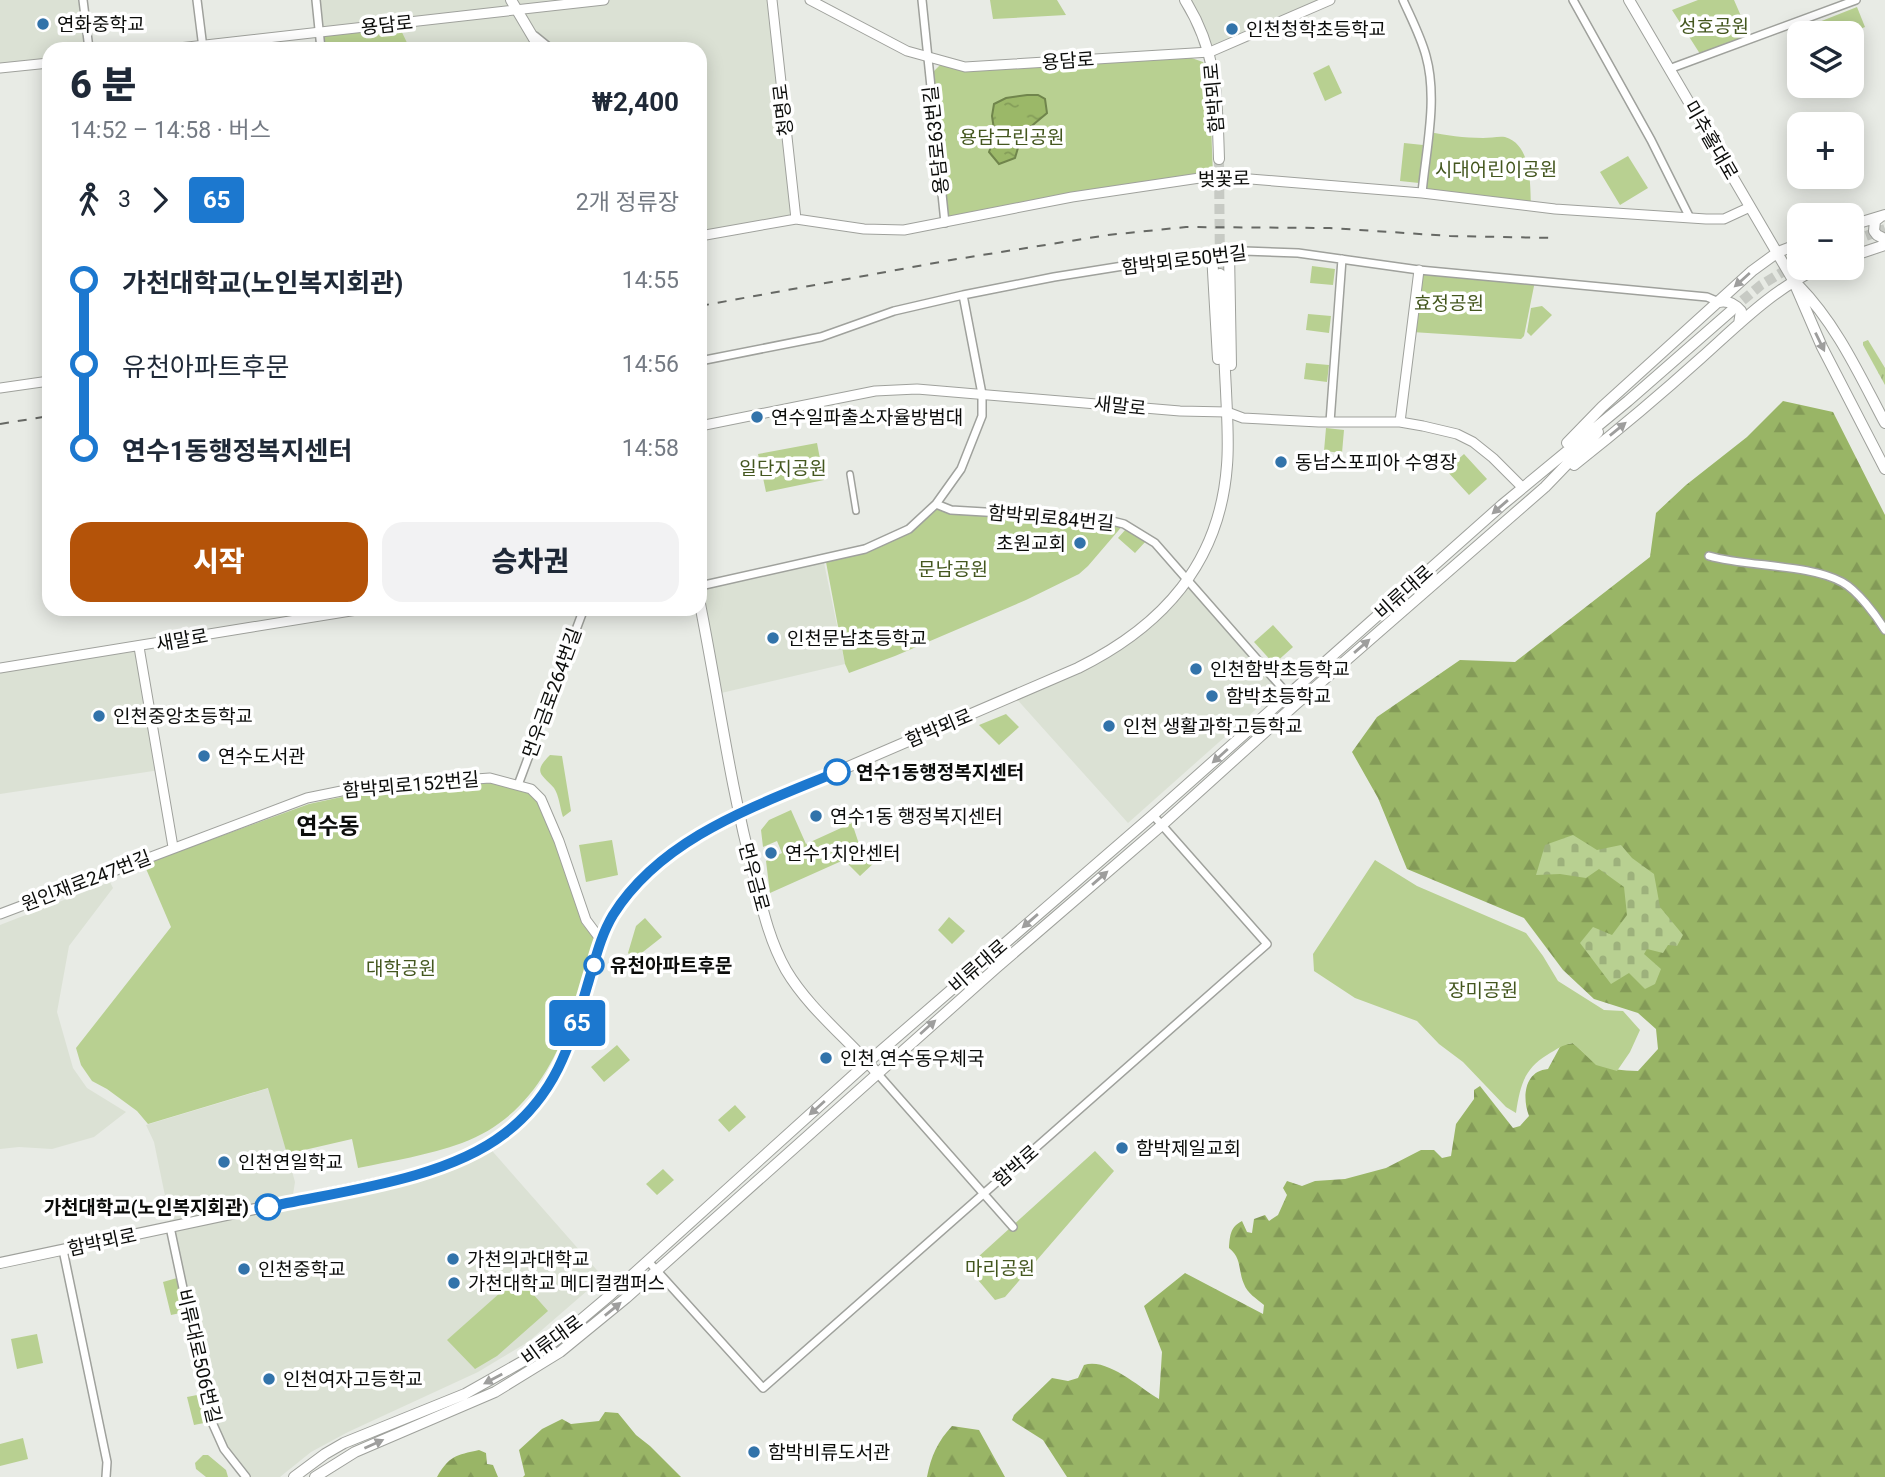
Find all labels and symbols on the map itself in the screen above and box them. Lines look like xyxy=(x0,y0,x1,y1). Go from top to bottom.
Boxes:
street label: 용담로 xyxy=(360,11,414,39)
place label: 연화중학교 xyxy=(57,13,144,36)
park label: 성호공원 xyxy=(1679,15,1749,38)
marker: 연화중학교 xyxy=(35,16,51,32)
place label: 인천청학초등학교 xyxy=(1246,18,1386,41)
marker: 인천청학초등학교 xyxy=(1224,21,1240,37)
street label: 용담로 xyxy=(1041,48,1095,74)
street label: 함박뫼로 xyxy=(1199,62,1229,134)
street label: 청명로 xyxy=(768,83,798,137)
street label: 용담로63번길 xyxy=(919,85,953,195)
street label: 미추홀대로 xyxy=(1679,96,1743,184)
park label: 용담근린공원 xyxy=(960,126,1064,149)
park label: 시대어린이공원 xyxy=(1435,158,1557,181)
street label: 벚꽃로 xyxy=(1198,167,1250,191)
street label: 함박뫼로50번길 xyxy=(1120,241,1248,279)
one-way arrow xyxy=(1734,272,1751,288)
park label: 효정공원 xyxy=(1414,292,1484,315)
one-way arrow xyxy=(1814,332,1826,352)
street label: 새말로 xyxy=(1093,392,1147,420)
place label: 연수일파출소자율방범대 xyxy=(771,406,963,429)
marker: 연수일파출소자율방범대 xyxy=(749,409,765,425)
one-way arrow xyxy=(1610,422,1627,437)
place label: 동남스포피아 수영장 xyxy=(1295,451,1457,474)
marker: 동남스포피아 수영장 xyxy=(1273,454,1289,470)
park label: 일단지공원 xyxy=(739,457,827,480)
one-way arrow xyxy=(1491,499,1508,514)
street label: 함박뫼로84번길 xyxy=(987,501,1115,535)
place label: 초원교회 xyxy=(996,532,1066,555)
marker: 초원교회 xyxy=(1072,535,1088,551)
park label: 문남공원 xyxy=(918,558,988,581)
street label: 비류대로 xyxy=(1370,560,1438,624)
street label: 새말로 xyxy=(154,624,210,656)
street label: 먼우금로264번길 xyxy=(518,625,586,761)
place label: 인천문남초등학교 xyxy=(787,627,927,650)
marker: 인천문남초등학교 xyxy=(765,630,781,646)
one-way arrow xyxy=(1353,638,1371,654)
place label: 인천함박초등학교 xyxy=(1210,658,1350,681)
marker: 인천함박초등학교 xyxy=(1188,661,1204,677)
place label: 함박초등학교 xyxy=(1226,685,1331,708)
marker: 함박초등학교 xyxy=(1204,688,1220,704)
street label: 함박뫼로 xyxy=(902,704,976,752)
place label: 인천중앙초등학교 xyxy=(113,705,253,728)
marker: 인천중앙초등학교 xyxy=(91,708,107,724)
place label: 인천 생활과학고등학교 xyxy=(1123,715,1303,738)
marker: 인천 생활과학고등학교 xyxy=(1101,718,1117,734)
place label: 연수도서관 xyxy=(218,745,305,768)
one-way arrow xyxy=(1211,747,1228,763)
marker: 연수도서관 xyxy=(196,748,212,764)
marker: 연수1동행정복지센터 xyxy=(824,759,850,785)
place label: 연수1동행정복지센터 xyxy=(856,761,1024,784)
street label: 함박뫼로152번길 xyxy=(342,768,480,802)
place label: 연수1동 행정복지센터 xyxy=(830,805,1003,828)
marker: 연수1동 행정복지센터 xyxy=(808,808,824,824)
district label: 연수동 xyxy=(296,813,360,840)
street label: 먼우금로 xyxy=(734,840,774,914)
place label: 연수1치안센터 xyxy=(785,842,901,865)
marker: 연수1치안센터 xyxy=(763,845,779,861)
street label: 원인재로247번길 xyxy=(18,846,154,916)
one-way arrow xyxy=(1091,870,1109,886)
one-way arrow xyxy=(1021,913,1038,928)
street label: 비류대로 xyxy=(944,934,1012,998)
place label: 유천아파트후문 xyxy=(610,954,732,977)
marker: 유천아파트후문 xyxy=(584,955,604,975)
park label: 대학공원 xyxy=(366,957,436,980)
park label: 장미공원 xyxy=(1448,979,1518,1002)
line badge: 65 xyxy=(546,1000,608,1046)
one-way arrow xyxy=(920,1020,937,1036)
place label: 인천 연수동우체국 xyxy=(840,1047,985,1070)
marker: 인천 연수동우체국 xyxy=(818,1050,834,1066)
one-way arrow xyxy=(809,1100,826,1115)
place label: 함박제일교회 xyxy=(1136,1137,1241,1160)
street label: 함박로 xyxy=(989,1140,1043,1192)
marker: 함박제일교회 xyxy=(1114,1140,1130,1156)
place label: 인천연일학교 xyxy=(238,1151,343,1174)
marker: 인천연일학교 xyxy=(216,1154,232,1170)
marker: 가천대학교(노인복지회관) xyxy=(255,1194,281,1220)
place label: 가천대학교(노인복지회관) xyxy=(43,1196,249,1219)
street label: 함박뫼로 xyxy=(65,1223,139,1261)
place label: 가천의과대학교 xyxy=(467,1248,589,1271)
marker: 가천의과대학교 xyxy=(445,1251,461,1267)
park label: 마리공원 xyxy=(965,1257,1035,1280)
place label: 인천중학교 xyxy=(258,1258,345,1281)
marker: 인천중학교 xyxy=(236,1261,252,1277)
place label: 가천대학교 메디컬캠퍼스 xyxy=(468,1272,665,1295)
marker: 가천대학교 메디컬캠퍼스 xyxy=(446,1275,462,1291)
street label: 비류대로506번길 xyxy=(172,1287,226,1425)
one-way arrow xyxy=(604,1301,622,1316)
street label: 비류대로 xyxy=(517,1310,587,1370)
place label: 인천여자고등학교 xyxy=(283,1368,423,1391)
marker: 인천여자고등학교 xyxy=(261,1371,277,1387)
one-way arrow xyxy=(484,1373,503,1385)
one-way arrow xyxy=(364,1438,385,1449)
place label: 함박비류도서관 xyxy=(768,1441,890,1464)
marker: 함박비류도서관 xyxy=(746,1444,762,1460)

